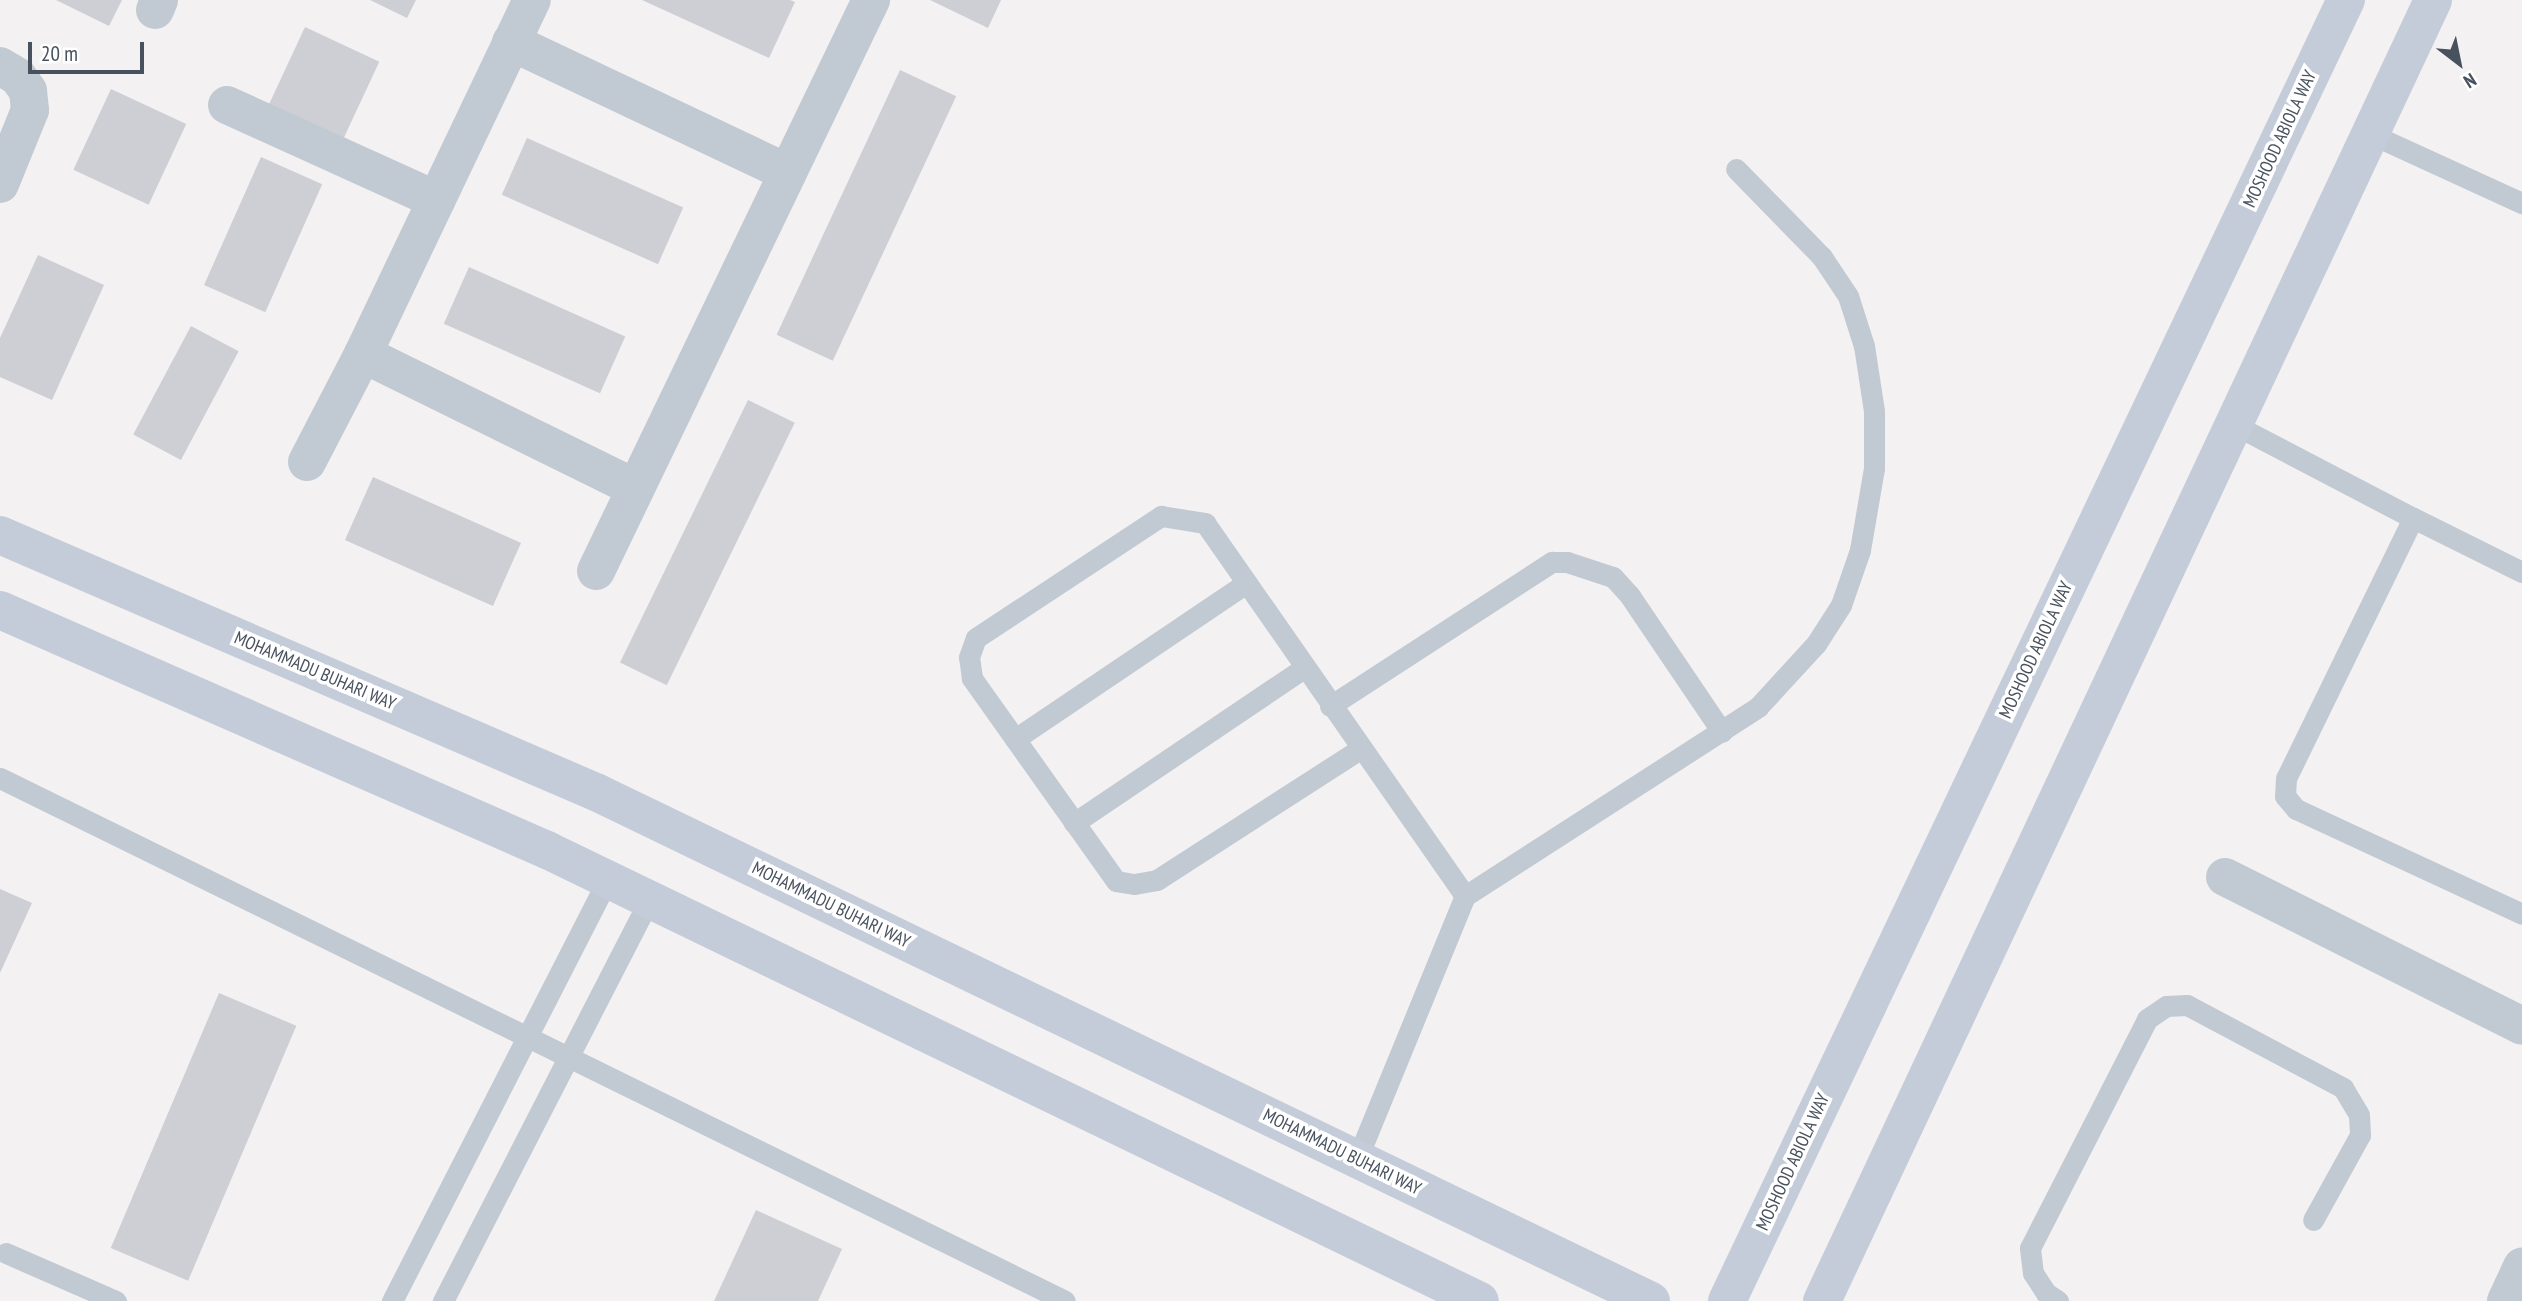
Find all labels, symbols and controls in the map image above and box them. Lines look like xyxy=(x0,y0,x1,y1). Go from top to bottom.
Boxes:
scale bar xyxy=(32,28,147,72)
north arrow xyxy=(2424,28,2494,98)
text: 20 m xyxy=(41,40,78,67)
street label: MOSHOOD ABIOLA WAY xyxy=(2239,66,2321,212)
text: N xyxy=(2459,68,2481,94)
street label: MOSHOOD ABIOLA WAY xyxy=(1995,577,2077,723)
street label: MOHAMMADU BUHARI WAY xyxy=(231,627,399,715)
street label: MOHAMMADU BUHARI WAY xyxy=(748,857,914,953)
street label: MOSHOOD ABIOLA WAY xyxy=(1752,1089,1834,1235)
street label: MOHAMMADU BUHARI WAY xyxy=(1259,1104,1425,1200)

